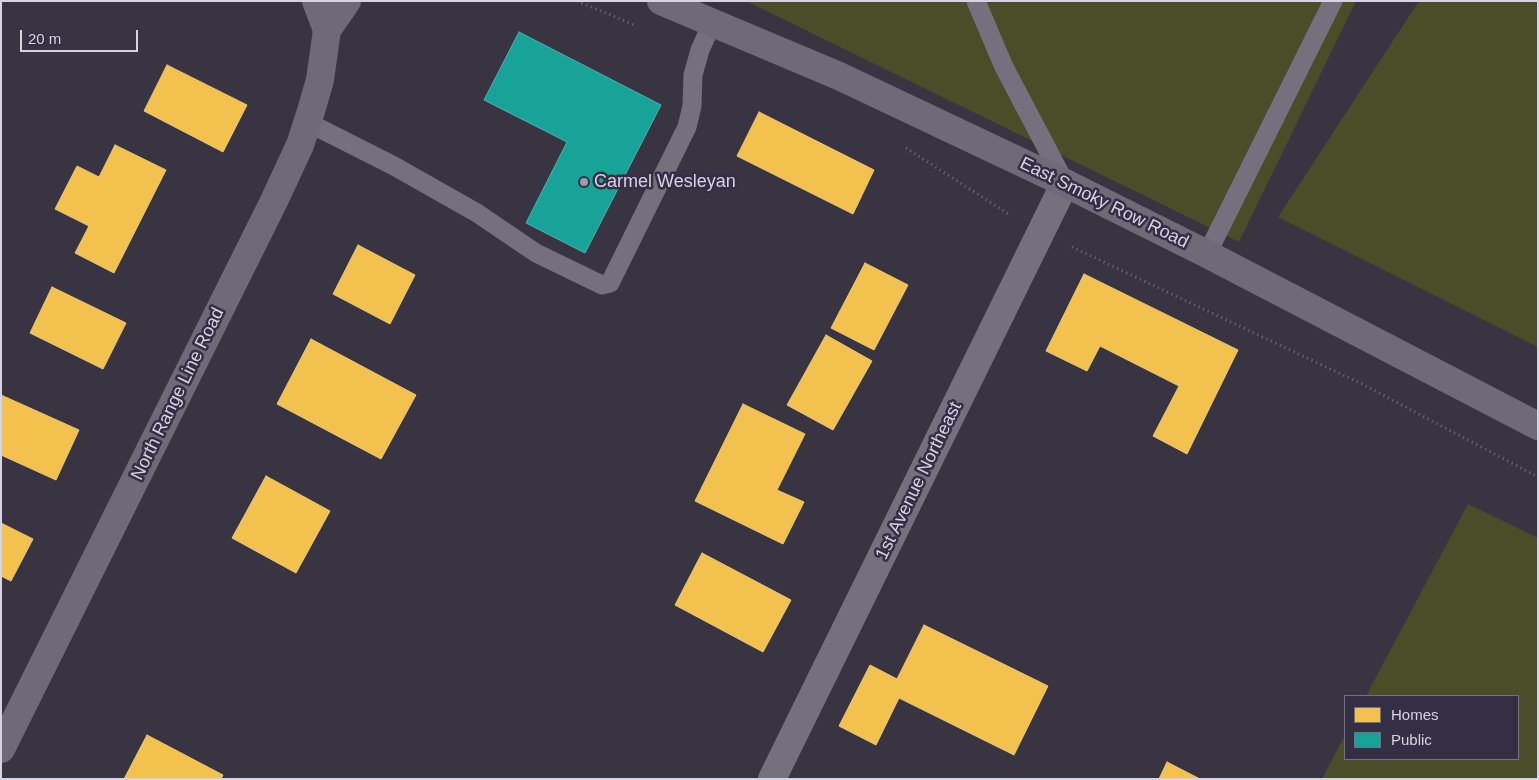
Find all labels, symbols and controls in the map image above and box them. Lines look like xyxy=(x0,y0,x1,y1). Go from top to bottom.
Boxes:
scale bar xyxy=(22,20,140,52)
text: 20 m xyxy=(28,30,61,47)
street label: East Smoky Row Road xyxy=(1016,153,1192,253)
place label: Carmel Wesleyan xyxy=(594,171,736,193)
marker: Carmel Wesleyan xyxy=(578,176,590,188)
street label: North Range Line Road xyxy=(127,304,229,484)
street label: 1st Avenue Northeast xyxy=(871,399,967,563)
legend xyxy=(1344,695,1519,760)
text: Homes xyxy=(1391,706,1439,723)
text: Public xyxy=(1391,731,1432,748)

